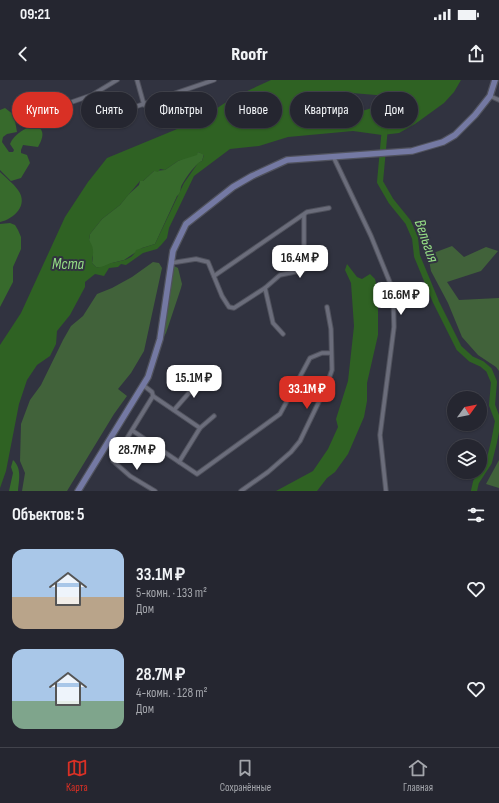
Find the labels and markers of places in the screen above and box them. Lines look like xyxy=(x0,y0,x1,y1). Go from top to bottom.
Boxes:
pin: 16.4M ₽ xyxy=(263,245,337,279)
pin: 16.6M ₽ xyxy=(364,282,438,316)
pin: 15.1M ₽ xyxy=(157,365,231,399)
pin: 33.1M ₽ xyxy=(270,376,344,410)
pin: 28.7M ₽ xyxy=(100,437,174,471)

